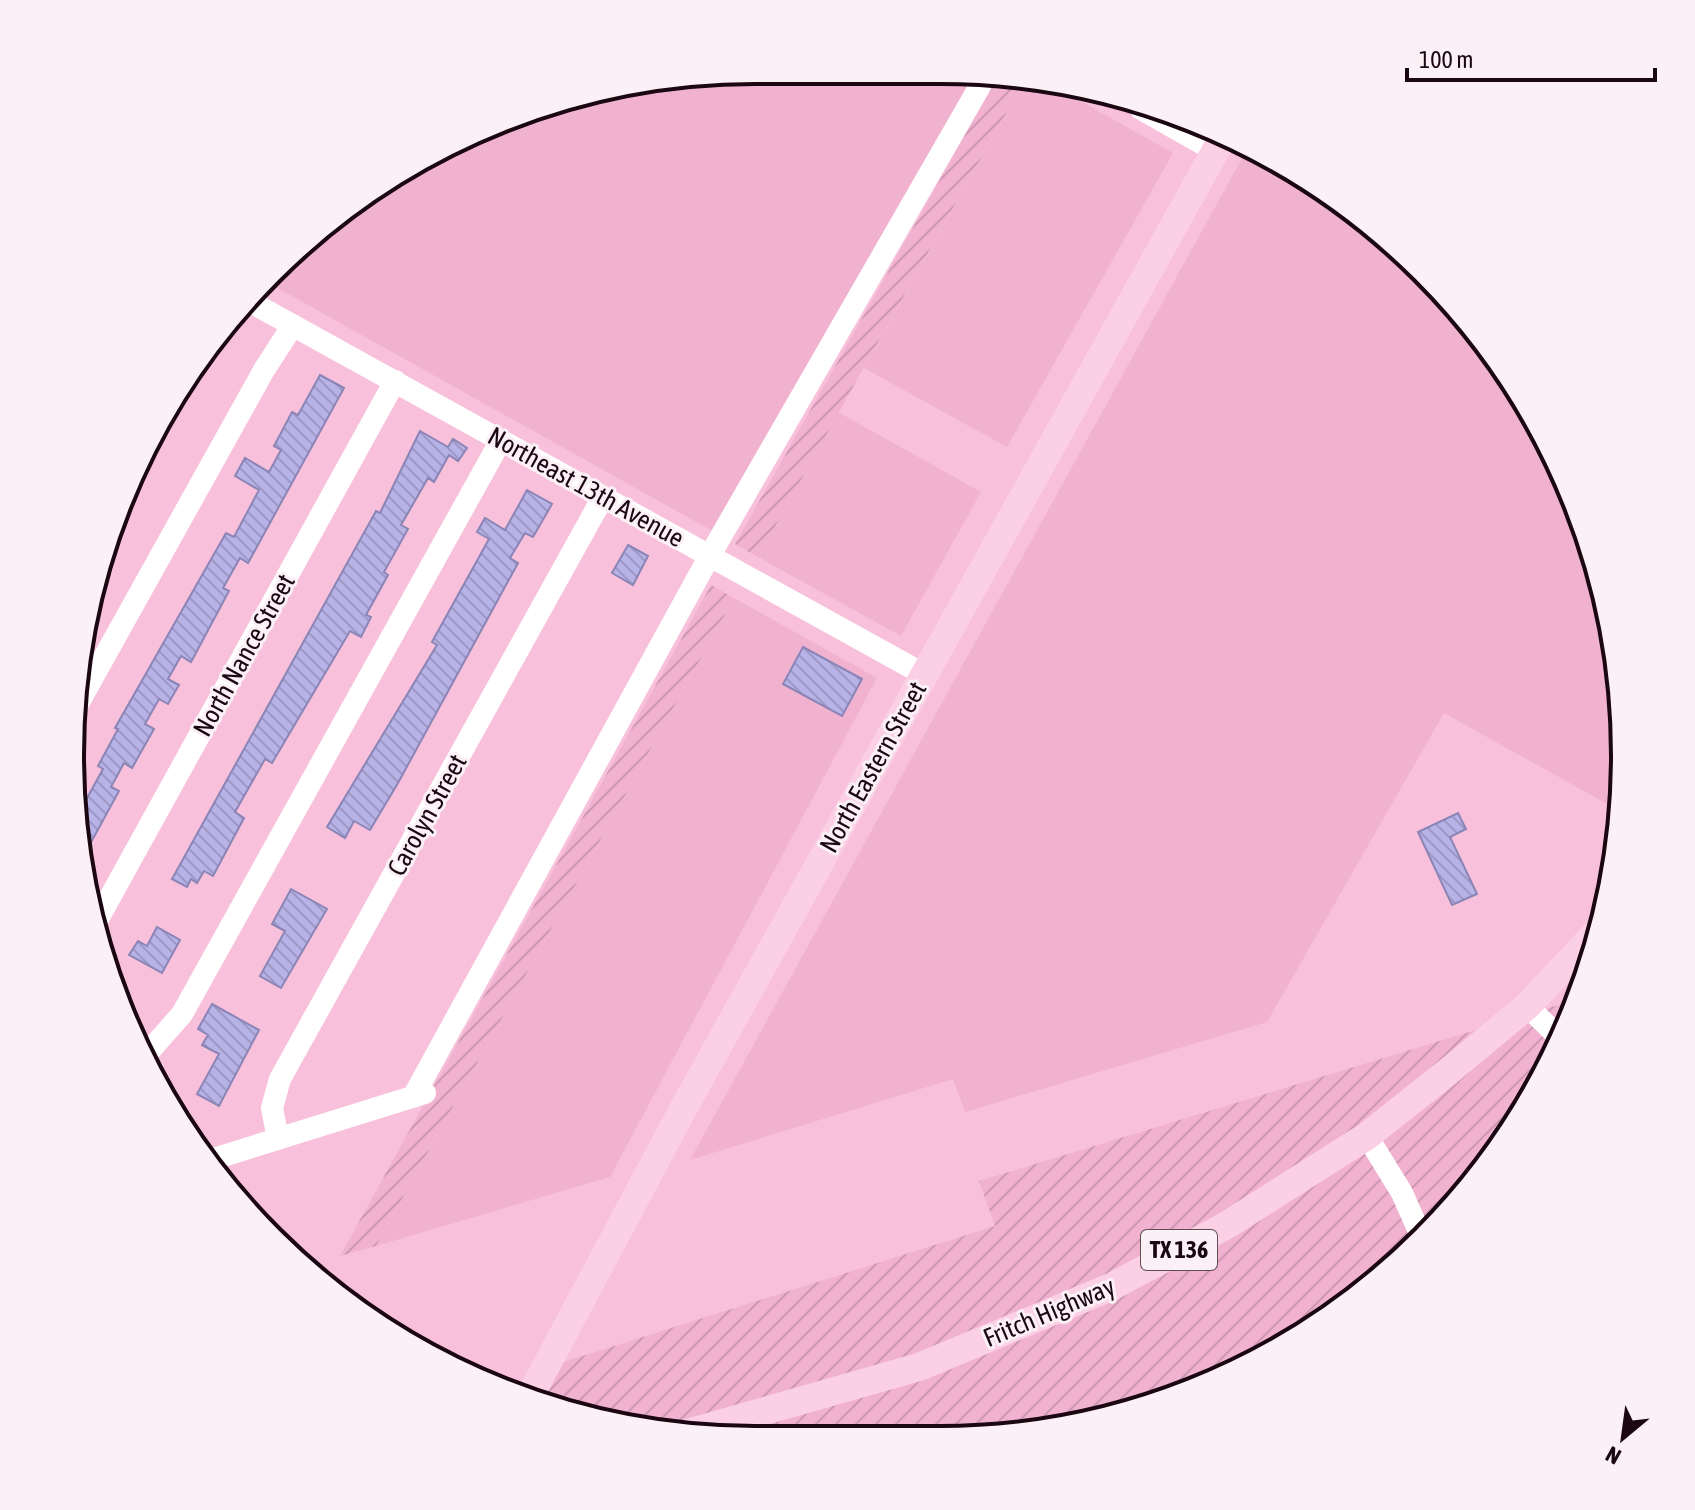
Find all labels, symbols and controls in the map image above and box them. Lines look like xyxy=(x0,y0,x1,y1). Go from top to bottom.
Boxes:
scale bar xyxy=(1407,32,1655,82)
text: 100 m xyxy=(1419,46,1473,73)
street label: Northeast 13th Avenue xyxy=(483,421,689,553)
street label: North Nance Street xyxy=(187,569,301,741)
street label: North Eastern Street xyxy=(814,676,932,858)
street label: Carolyn Street xyxy=(381,749,473,881)
road number: TX 136 xyxy=(1141,1230,1217,1270)
street label: Fritch Highway xyxy=(979,1271,1119,1353)
north arrow xyxy=(1583,1398,1663,1478)
text: N xyxy=(1601,1441,1625,1470)

